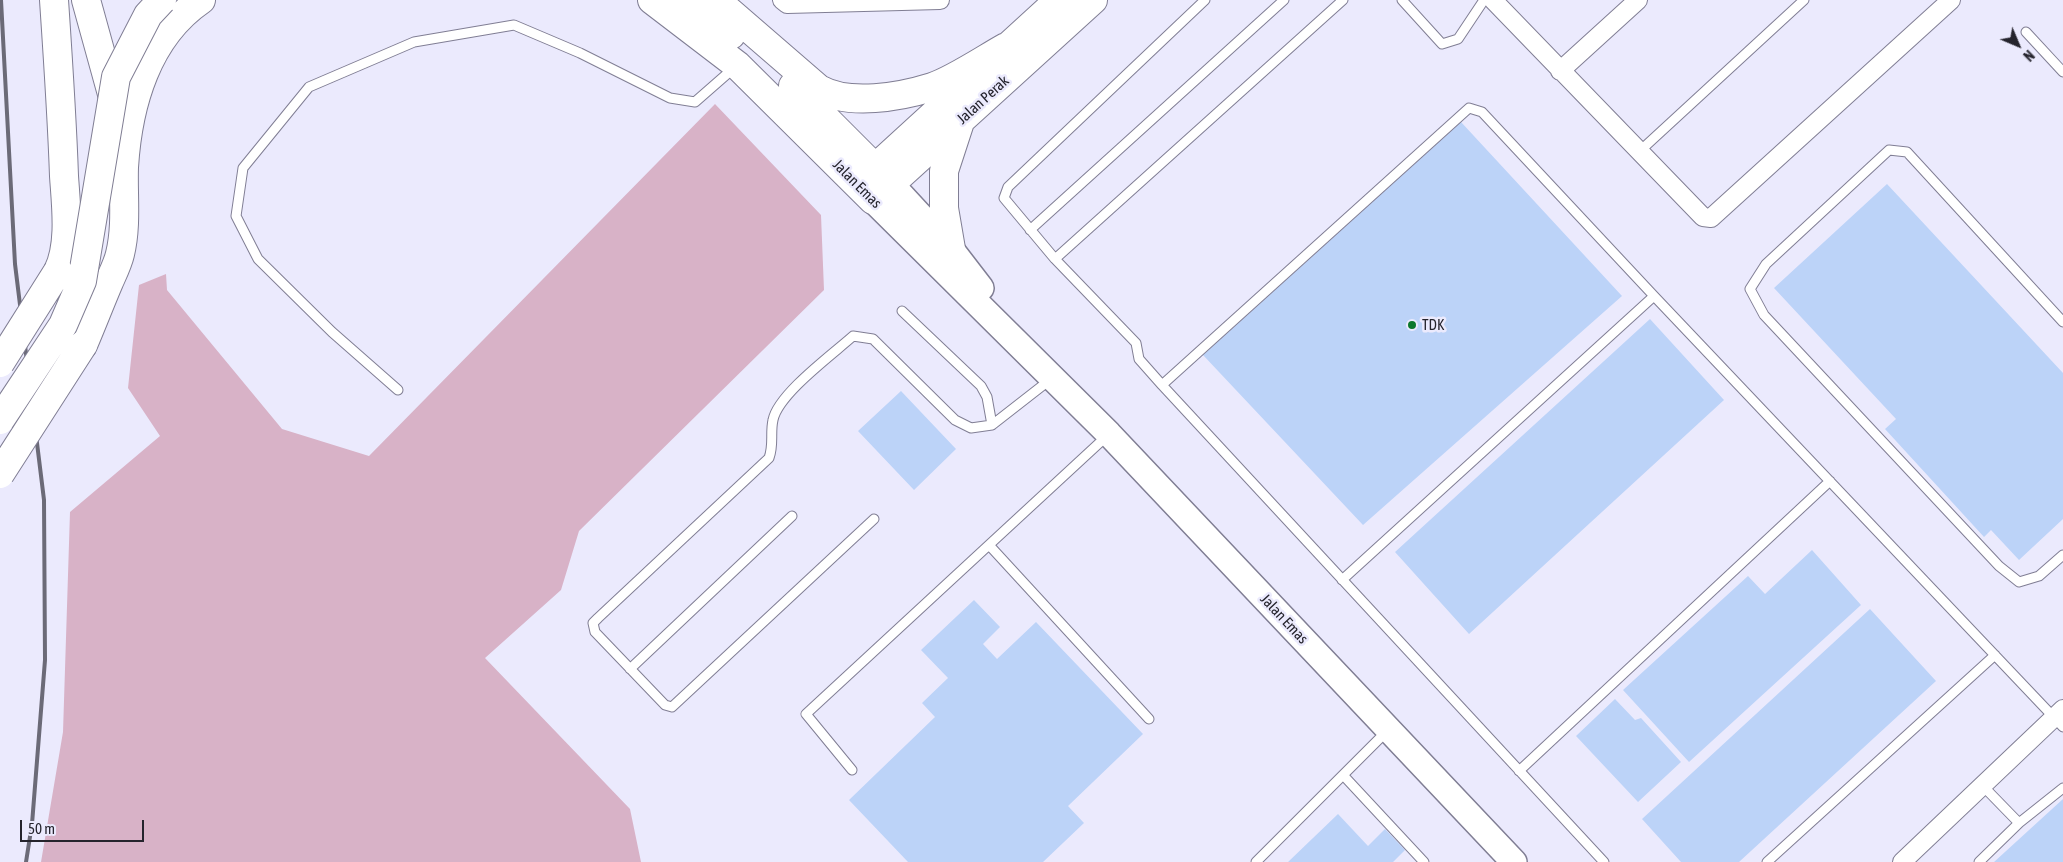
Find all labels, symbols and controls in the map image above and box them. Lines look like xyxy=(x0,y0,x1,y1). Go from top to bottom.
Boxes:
north arrow xyxy=(1993,20,2043,70)
text: N xyxy=(2020,47,2037,64)
street label: Jalan Perak xyxy=(953,72,1013,128)
street label: Jalan Emas xyxy=(829,156,885,212)
place label: TDK xyxy=(1422,316,1444,334)
marker: TDK xyxy=(1406,319,1418,331)
street label: Jalan Emas xyxy=(1256,590,1312,648)
scale bar xyxy=(22,810,146,842)
text: 50 m xyxy=(28,820,55,837)

